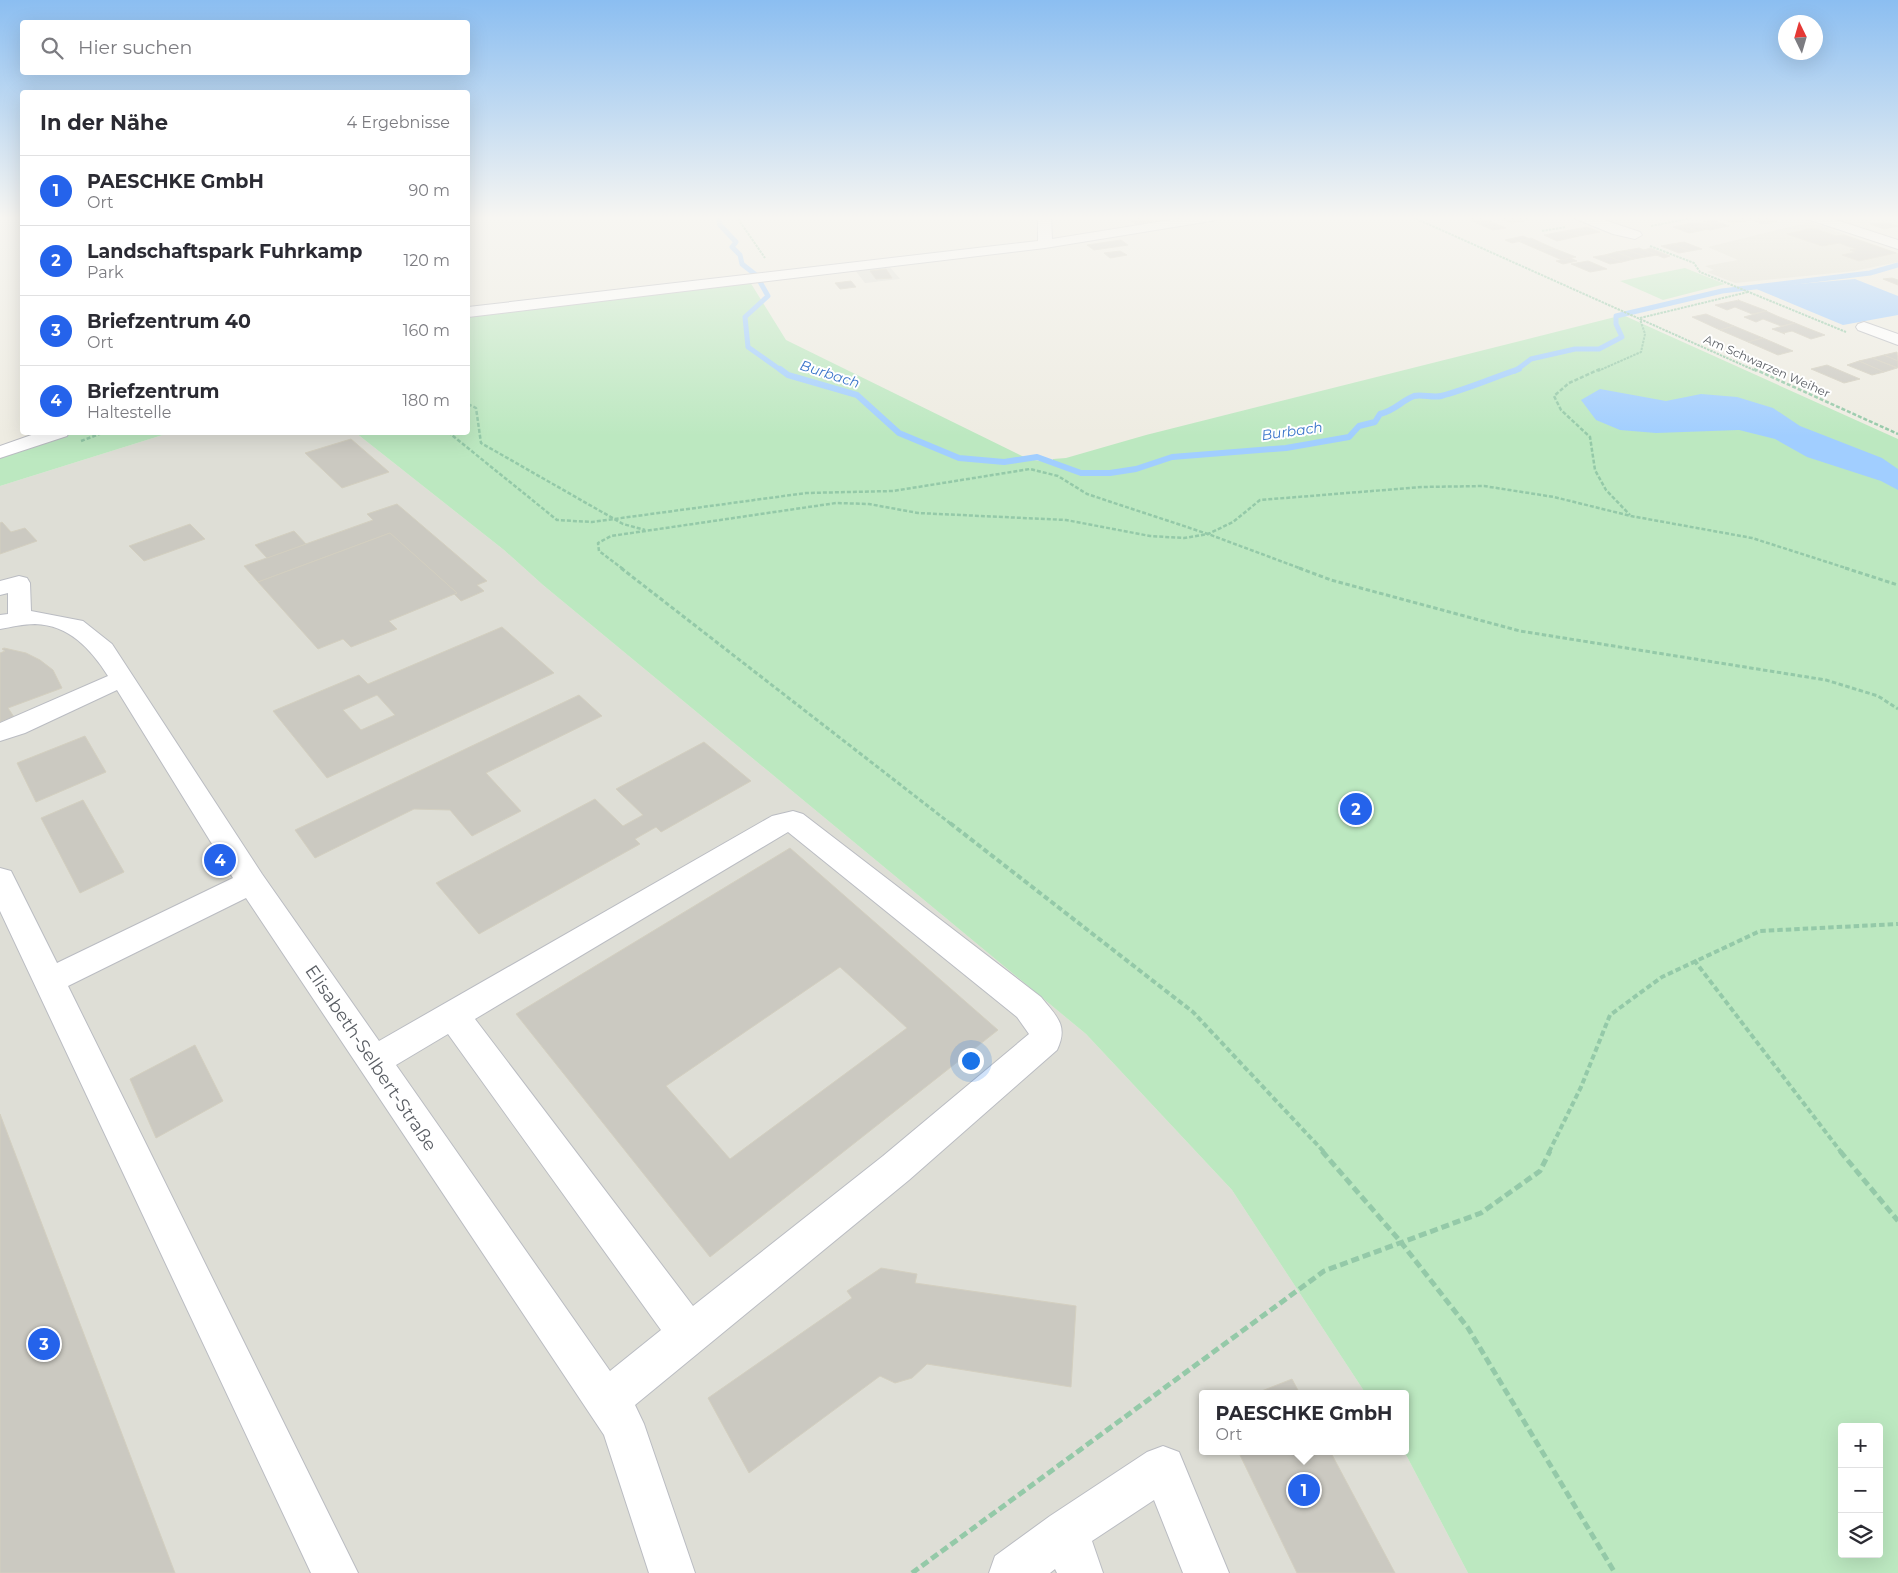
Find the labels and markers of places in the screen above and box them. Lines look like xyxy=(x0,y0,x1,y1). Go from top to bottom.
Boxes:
pin: 2 xyxy=(1340,790,1372,828)
pin: 4 xyxy=(204,841,236,879)
pin: 3 xyxy=(28,1325,60,1363)
pin: 1 xyxy=(1288,1471,1320,1509)

